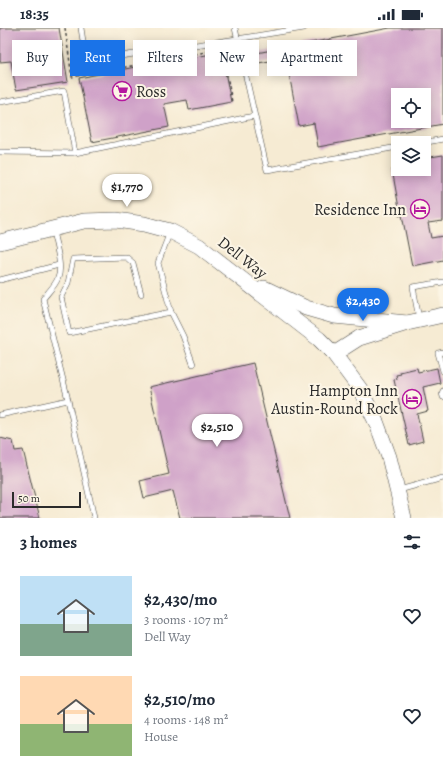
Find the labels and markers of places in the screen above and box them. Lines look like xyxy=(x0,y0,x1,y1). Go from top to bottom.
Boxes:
supermarket icon: Ross xyxy=(111,80,133,102)
place label: Ross xyxy=(136,81,166,103)
pin: $1,770 xyxy=(94,174,160,208)
hotel icon: Residence Inn xyxy=(409,198,431,220)
place label: Residence Inn xyxy=(314,199,406,221)
pin: $2,430 xyxy=(330,288,396,322)
place label: Hampton Inn Austin-Round Rock xyxy=(270,380,398,420)
hotel icon: Hampton Inn Austin-Round Rock xyxy=(401,388,423,410)
pin: $2,510 xyxy=(184,414,250,448)

